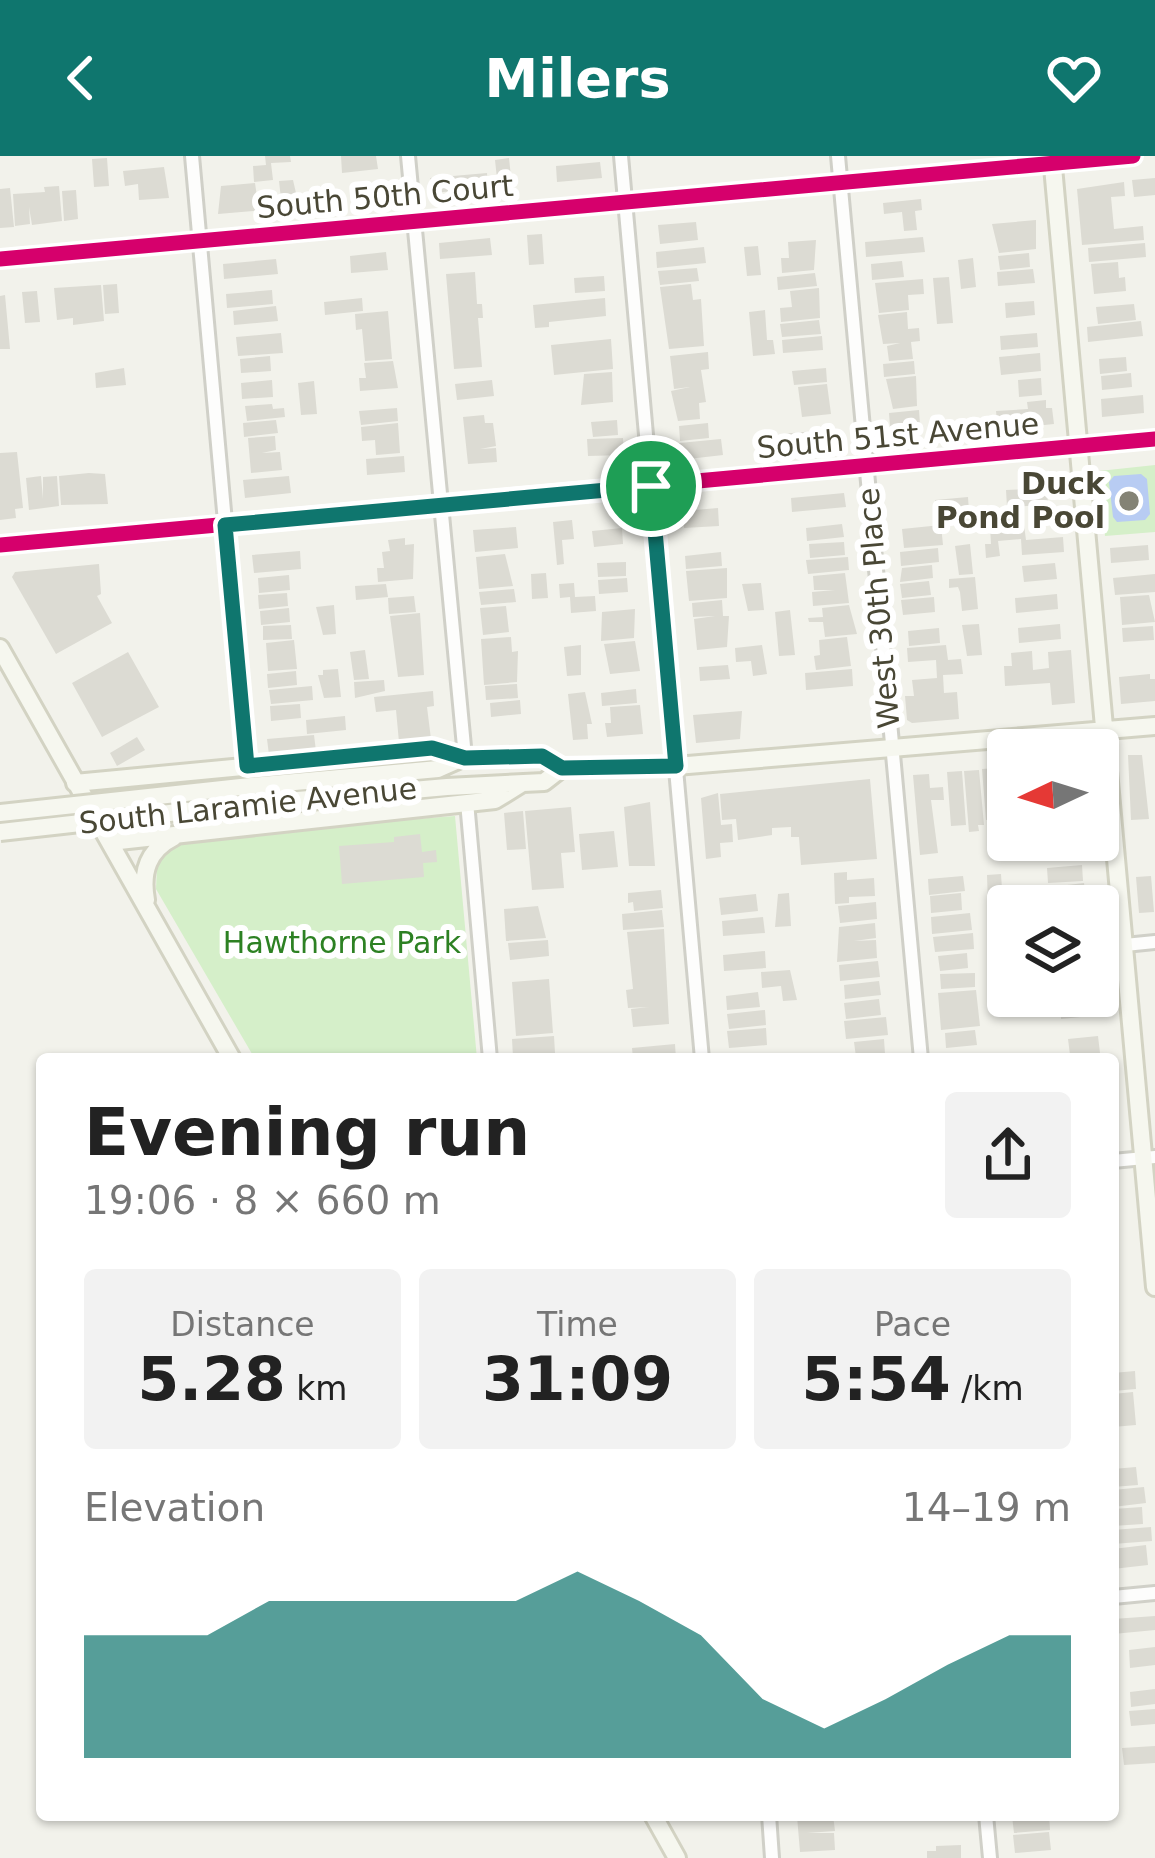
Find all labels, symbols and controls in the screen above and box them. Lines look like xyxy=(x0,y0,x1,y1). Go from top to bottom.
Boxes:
icon: back xyxy=(48,45,114,111)
icon: heart xyxy=(1041,45,1107,111)
text: Milers xyxy=(484,47,671,110)
street label: South 50th Court xyxy=(255,168,515,225)
street label: South 51st Avenue xyxy=(755,406,1041,465)
pin xyxy=(600,435,702,537)
icon: arrive xyxy=(618,453,684,519)
place label: Duck Pond Pool xyxy=(936,466,1106,535)
street label: West 30th Place xyxy=(851,486,906,730)
marker: Duck Pond Pool xyxy=(1116,488,1142,514)
north arrow xyxy=(987,729,1119,861)
map controls xyxy=(987,729,1119,1017)
street label: South Laramie Avenue xyxy=(77,770,419,841)
button: layers xyxy=(987,885,1119,1017)
park label: Hawthorne Park xyxy=(223,925,462,960)
button: share xyxy=(945,1092,1071,1218)
text: Evening run xyxy=(84,1094,530,1171)
text: 19:06 · 8 × 660 m xyxy=(84,1178,441,1223)
text: Distance xyxy=(170,1305,315,1344)
text: Time xyxy=(537,1305,618,1344)
text: Pace xyxy=(874,1305,951,1344)
text: 5.28 xyxy=(138,1344,286,1414)
text: 31:09 xyxy=(482,1344,673,1414)
text: 5:54 xyxy=(801,1344,951,1414)
text: km xyxy=(286,1369,347,1408)
text: /km xyxy=(951,1369,1024,1408)
text: Elevation xyxy=(84,1485,265,1530)
text: 14–19 m xyxy=(902,1485,1071,1530)

